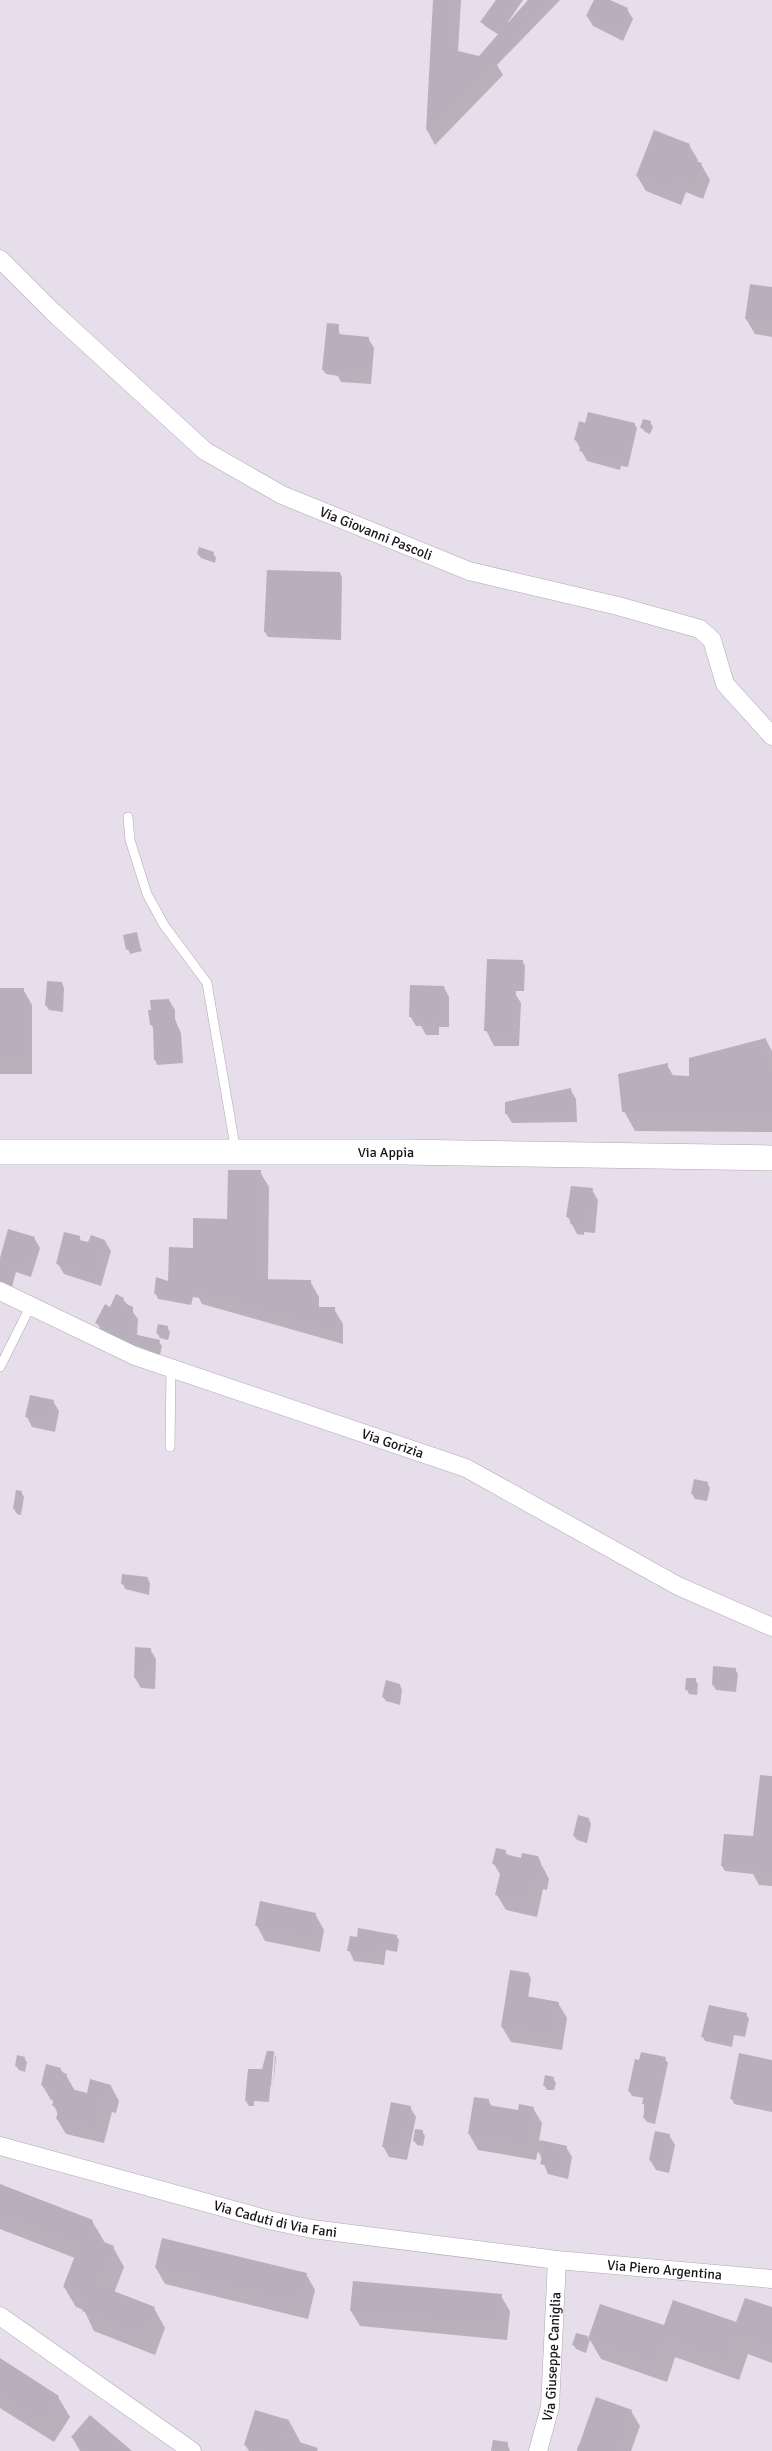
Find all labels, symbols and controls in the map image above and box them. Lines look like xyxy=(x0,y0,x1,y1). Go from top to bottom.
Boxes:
street label: Via Giovanni Pascoli xyxy=(317,503,435,564)
street label: Via Appia xyxy=(358,1144,414,1161)
street label: Via Gorizia xyxy=(359,1425,426,1462)
street label: Via Caduti di Via Fani xyxy=(212,2197,338,2241)
street label: Via Piero Argentina xyxy=(606,2256,723,2284)
street label: Via Giuseppe Caniglia xyxy=(538,2291,564,2423)

